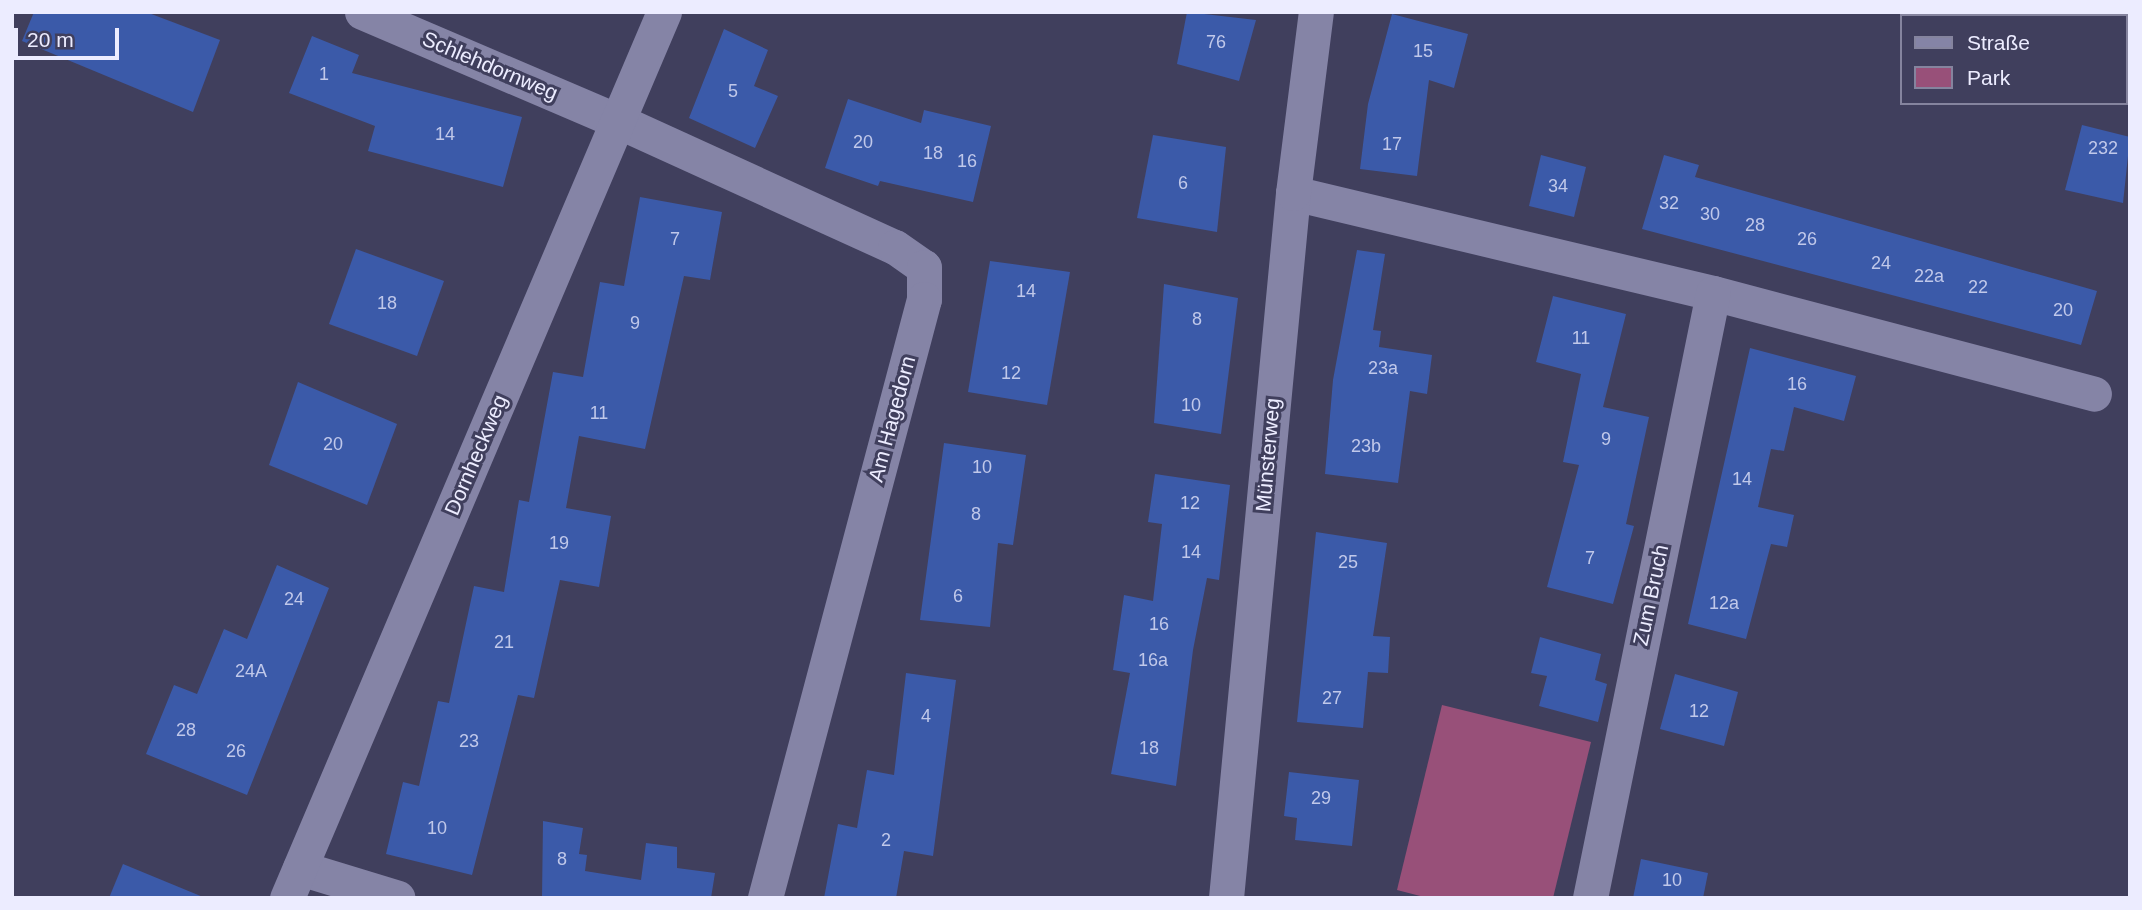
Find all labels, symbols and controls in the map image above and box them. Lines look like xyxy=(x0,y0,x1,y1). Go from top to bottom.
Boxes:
scale bar xyxy=(18,14,122,58)
legend xyxy=(1900,14,2128,105)
street label: Schlehdornweg xyxy=(418,26,562,106)
text: 20 m xyxy=(27,28,74,51)
house number: 76 xyxy=(1206,31,1226,53)
text: Straße xyxy=(1967,31,2030,54)
house number: 15 xyxy=(1413,40,1433,62)
house number: 1 xyxy=(319,63,329,85)
text: Park xyxy=(1967,66,2010,89)
house number: 5 xyxy=(728,80,738,102)
house number: 14 xyxy=(435,123,455,145)
house number: 20 xyxy=(853,131,873,153)
house number: 17 xyxy=(1382,133,1402,155)
house number: 232 xyxy=(2088,137,2118,159)
house number: 18 xyxy=(923,142,943,164)
house number: 16 xyxy=(957,150,977,172)
house number: 6 xyxy=(1178,172,1188,194)
house number: 34 xyxy=(1548,175,1568,197)
house number: 32 xyxy=(1659,192,1679,214)
house number: 30 xyxy=(1700,203,1720,225)
house number: 28 xyxy=(1745,214,1765,236)
house number: 7 xyxy=(670,228,680,250)
house number: 26 xyxy=(1797,228,1817,250)
house number: 24 xyxy=(1871,252,1891,274)
house number: 22a xyxy=(1914,265,1944,287)
house number: 22 xyxy=(1968,276,1988,298)
house number: 14 xyxy=(1016,280,1036,302)
house number: 18 xyxy=(377,292,397,314)
house number: 20 xyxy=(2053,299,2073,321)
house number: 8 xyxy=(1192,308,1202,330)
house number: 9 xyxy=(630,312,640,334)
house number: 11 xyxy=(1572,327,1590,349)
street label: Am Hagedorn xyxy=(863,353,921,485)
house number: 23a xyxy=(1368,357,1398,379)
house number: 12 xyxy=(1001,362,1021,384)
house number: 16 xyxy=(1787,373,1807,395)
street label: Dornheckweg xyxy=(439,391,513,519)
house number: 10 xyxy=(1181,394,1201,416)
street label: Münsterweg xyxy=(1250,397,1286,513)
house number: 11 xyxy=(590,402,608,424)
house number: 9 xyxy=(1601,428,1611,450)
house number: 20 xyxy=(323,433,343,455)
house number: 23b xyxy=(1351,435,1381,457)
house number: 10 xyxy=(972,456,992,478)
house number: 14 xyxy=(1732,468,1752,490)
house number: 12 xyxy=(1180,492,1200,514)
house number: 8 xyxy=(971,503,981,525)
house number: 19 xyxy=(549,532,569,554)
house number: 14 xyxy=(1181,541,1201,563)
street label: Zum Bruch xyxy=(1628,542,1674,648)
house number: 7 xyxy=(1585,547,1595,569)
house number: 25 xyxy=(1338,551,1358,573)
house number: 6 xyxy=(953,585,963,607)
house number: 24 xyxy=(284,588,304,610)
house number: 12a xyxy=(1709,592,1739,614)
house number: 16 xyxy=(1149,613,1169,635)
house number: 21 xyxy=(494,631,514,653)
house number: 16a xyxy=(1138,649,1168,671)
house number: 24A xyxy=(235,660,267,682)
house number: 27 xyxy=(1322,687,1342,709)
house number: 12 xyxy=(1689,700,1709,722)
house number: 4 xyxy=(921,705,931,727)
house number: 28 xyxy=(176,719,196,741)
house number: 23 xyxy=(459,730,479,752)
house number: 18 xyxy=(1139,737,1159,759)
house number: 26 xyxy=(226,740,246,762)
house number: 29 xyxy=(1311,787,1331,809)
house number: 10 xyxy=(427,817,447,839)
house number: 2 xyxy=(881,829,891,851)
house number: 8 xyxy=(557,848,567,870)
house number: 10 xyxy=(1662,869,1682,891)

